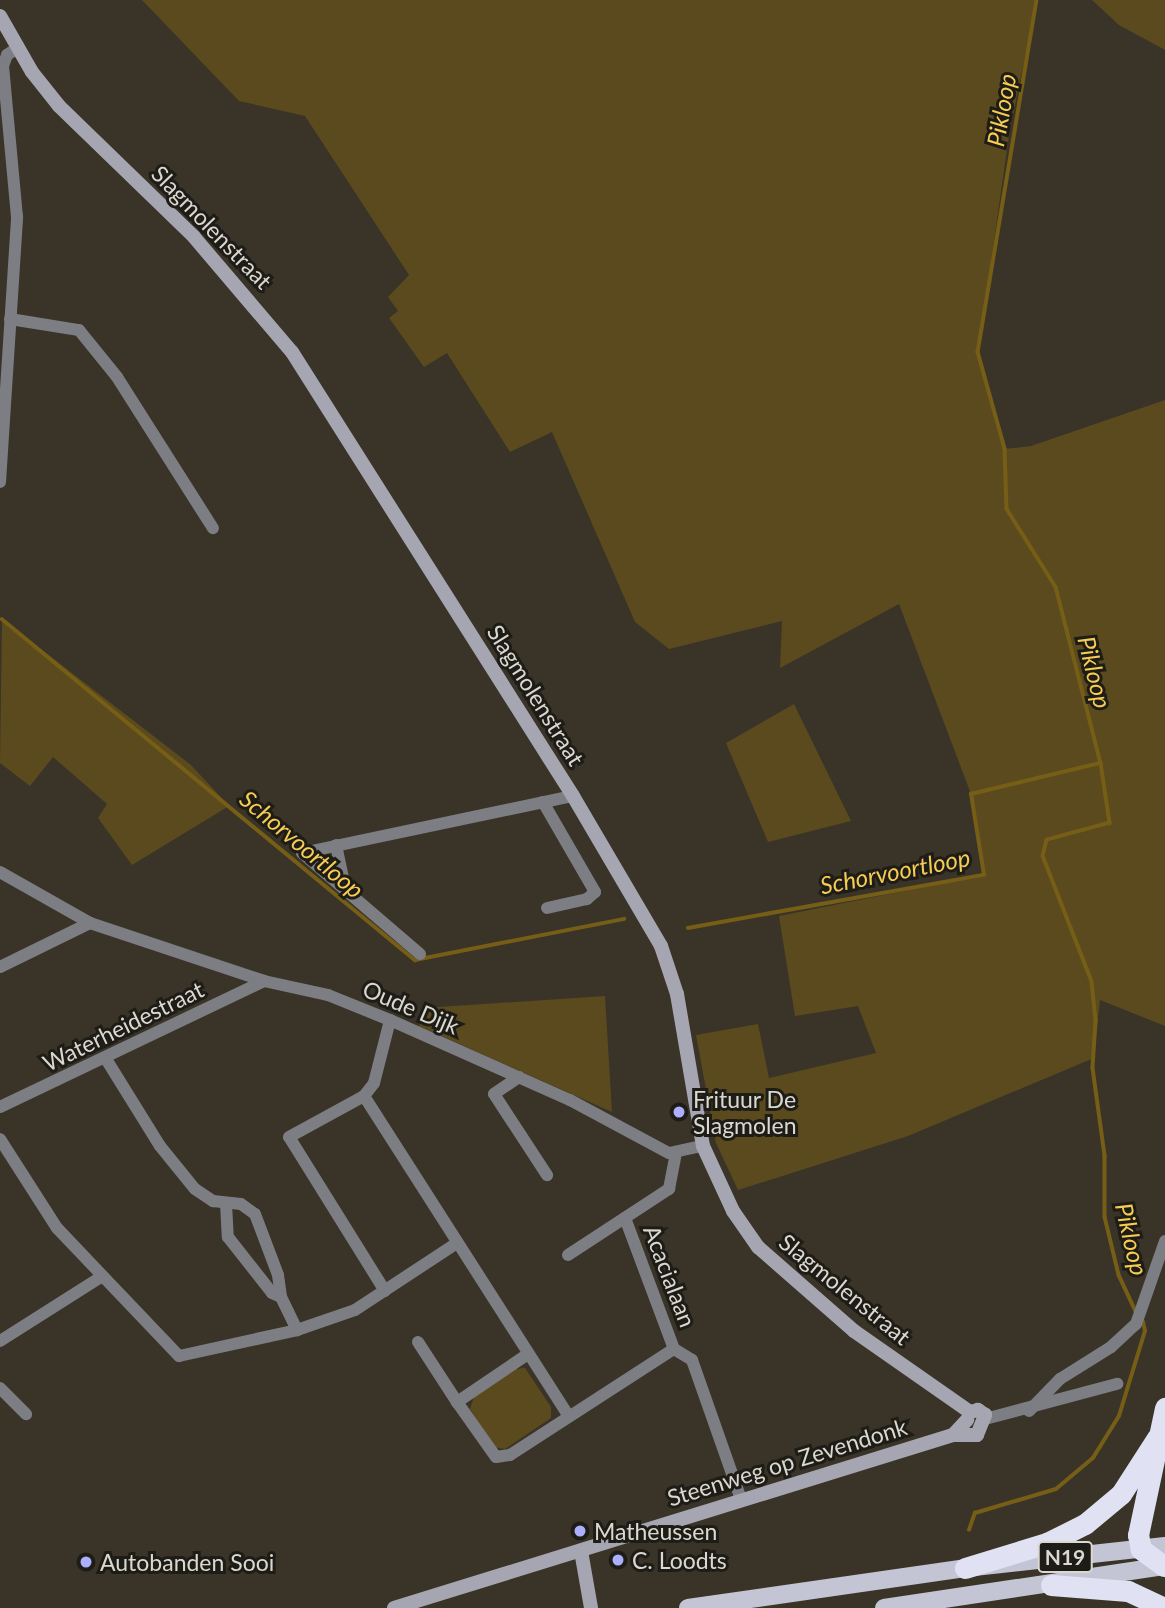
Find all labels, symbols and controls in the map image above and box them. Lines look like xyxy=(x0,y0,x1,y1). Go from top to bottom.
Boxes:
water label: Pikloop xyxy=(980,71,1022,149)
street label: Slagmolenstraat xyxy=(146,160,278,294)
street label: Slagmolenstraat xyxy=(482,619,590,771)
water label: Pikloop xyxy=(1072,633,1118,711)
water label: Schorvoortloop xyxy=(234,784,370,904)
water label: Schorvoortloop xyxy=(818,842,972,900)
street label: Oude Dijk xyxy=(359,974,463,1040)
street label: Waterheidestraat xyxy=(38,975,208,1077)
place label: Frituur De Slagmolen xyxy=(693,1085,797,1139)
marker: Frituur De Slagmolen xyxy=(671,1104,687,1120)
water label: Pikloop xyxy=(1110,1200,1154,1278)
street label: Acacialaan xyxy=(638,1221,702,1331)
street label: Slagmolenstraat xyxy=(774,1228,916,1350)
street label: Steenweg op Zevendonk xyxy=(664,1412,910,1512)
place label: Matheussen xyxy=(594,1517,717,1545)
marker: Matheussen xyxy=(572,1523,588,1539)
road number: N19 xyxy=(1037,1540,1093,1574)
place label: C. Loodts xyxy=(632,1546,727,1574)
place label: Autobanden Sooi xyxy=(100,1548,274,1576)
marker: C. Loodts xyxy=(610,1552,626,1568)
marker: Autobanden Sooi xyxy=(78,1554,94,1570)

